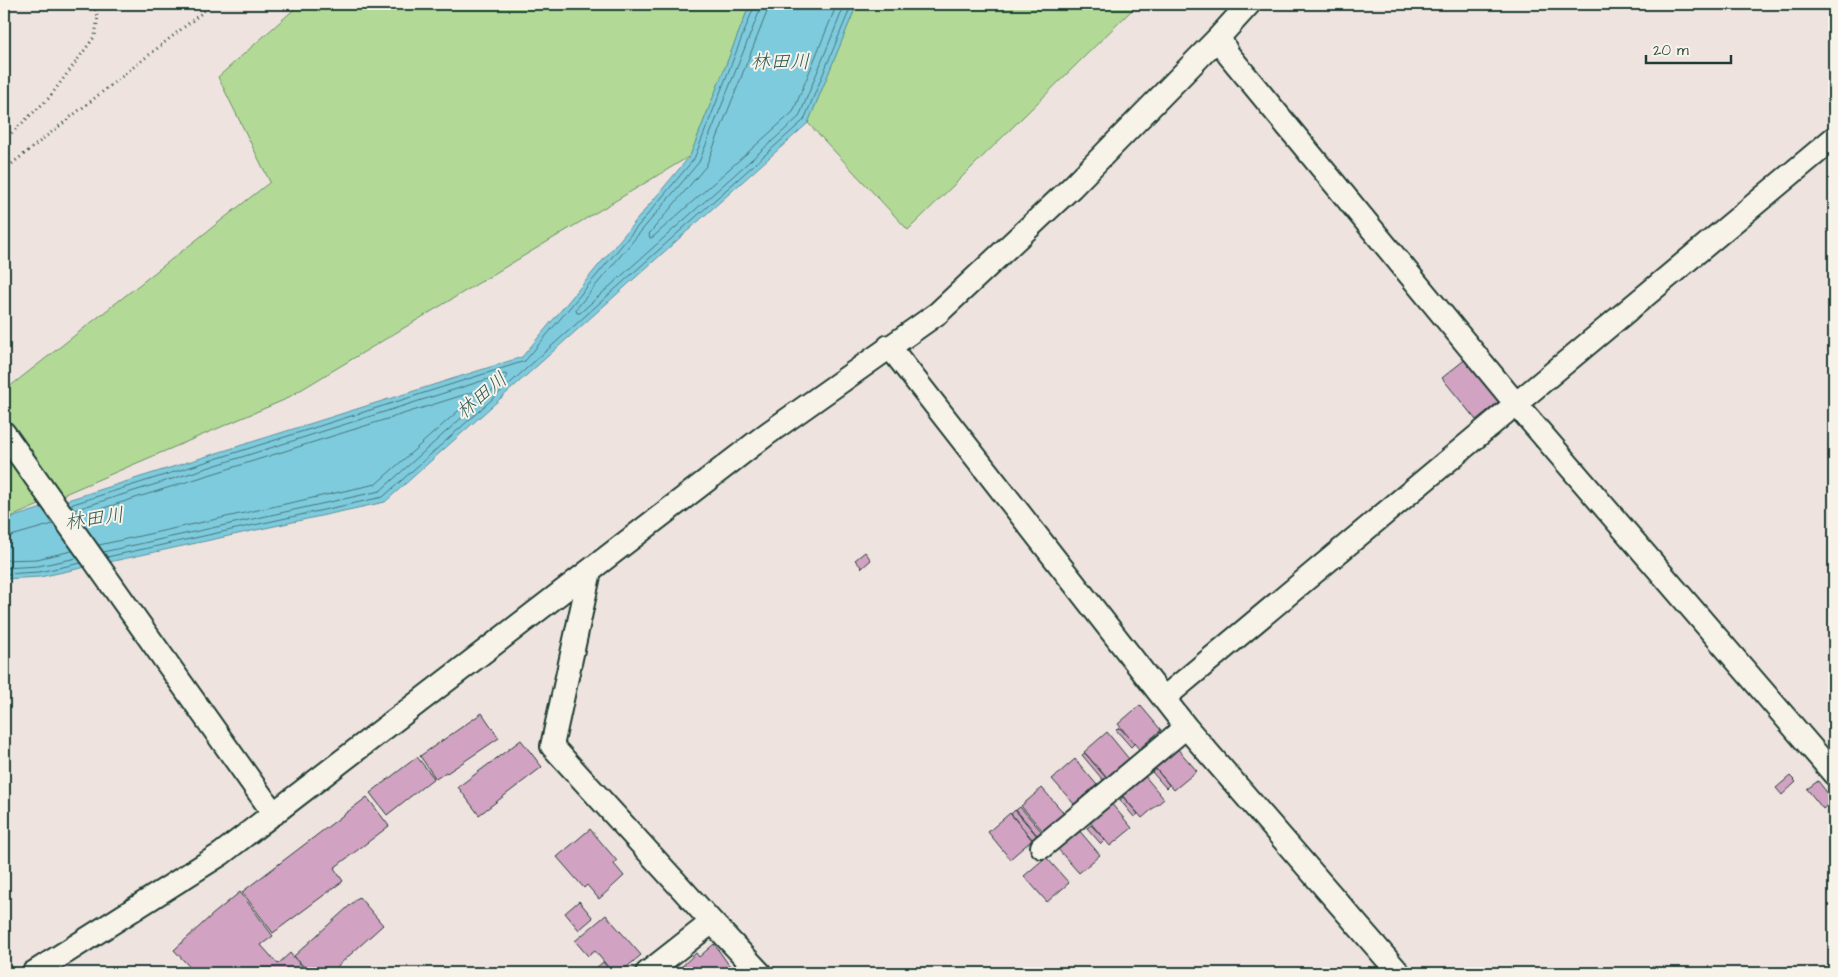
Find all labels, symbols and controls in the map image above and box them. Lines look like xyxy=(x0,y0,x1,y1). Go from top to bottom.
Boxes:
scale bar xyxy=(1646,32,1730,64)
text: 20 m xyxy=(1653,40,1689,61)
water label: 林田川 xyxy=(750,48,810,76)
water label: 林田川 xyxy=(450,366,514,426)
water label: 林田川 xyxy=(62,501,126,537)

